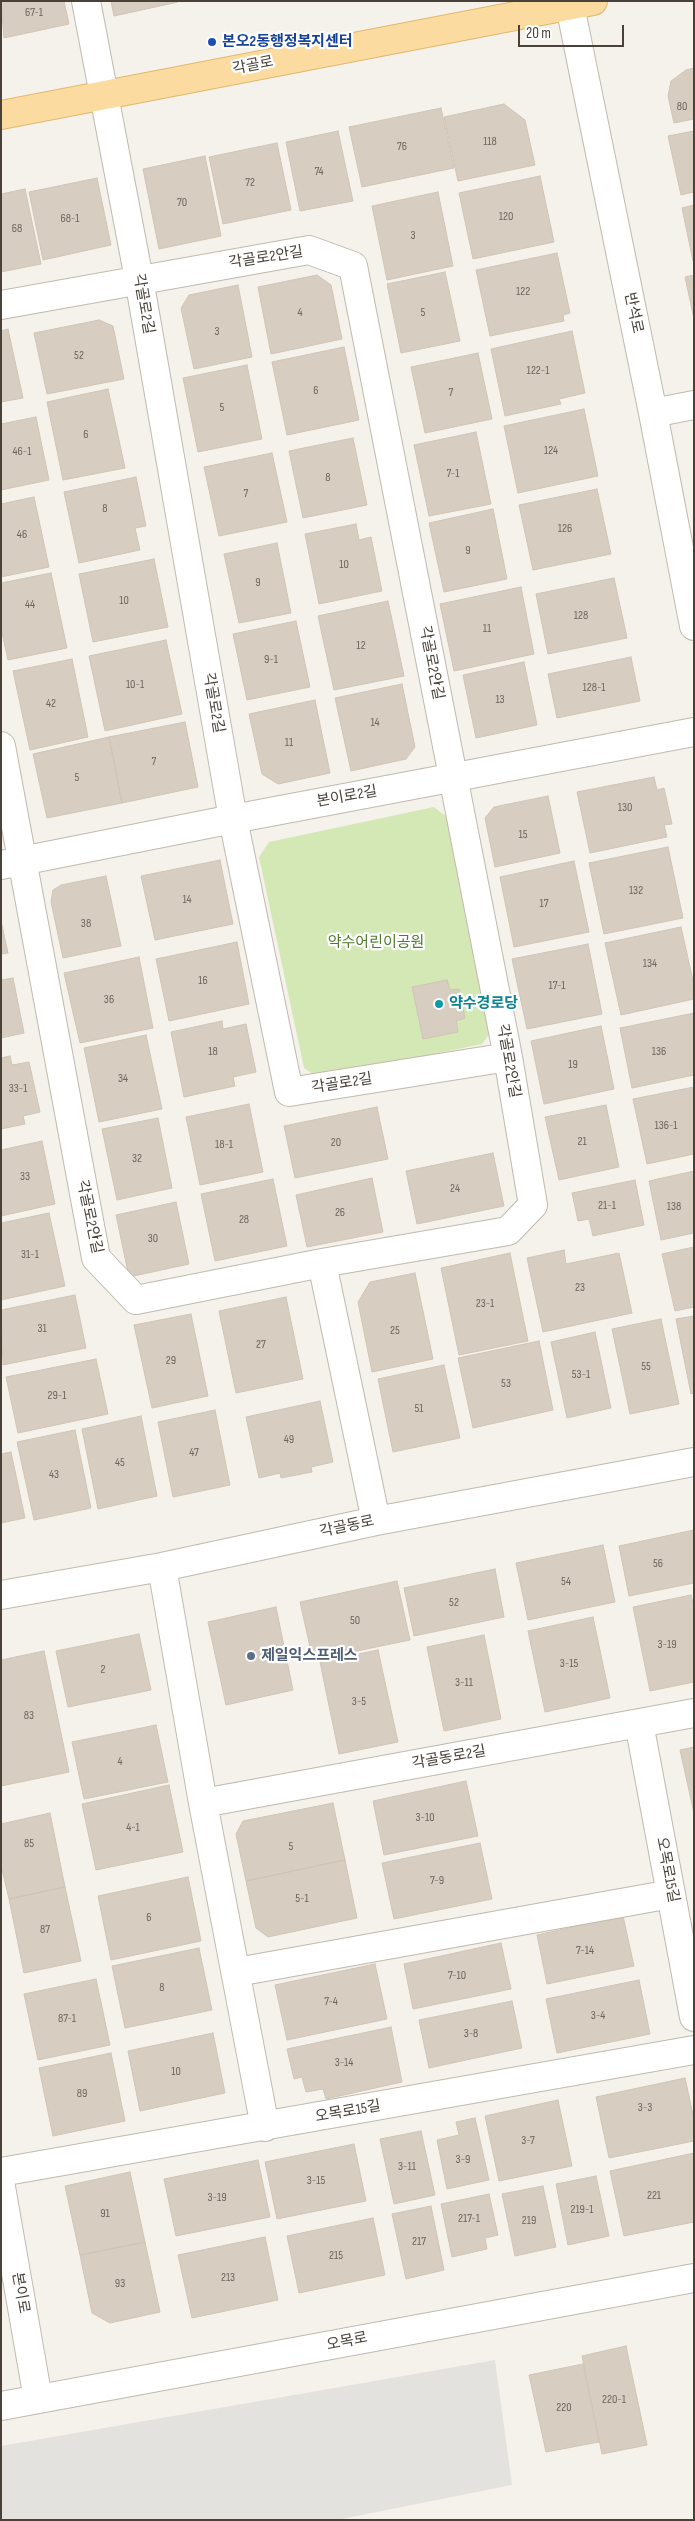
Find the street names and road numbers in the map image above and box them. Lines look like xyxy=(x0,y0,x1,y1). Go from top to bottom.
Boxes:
street label: 각골로 xyxy=(231,53,275,79)
street label: 각골로2안길 xyxy=(227,243,305,273)
street label: 각골로2길 xyxy=(129,272,157,336)
street label: 반석로 xyxy=(620,291,646,335)
street label: 각골로2안길 xyxy=(415,624,447,702)
street label: 각골로2길 xyxy=(199,671,227,735)
street label: 본이로2길 xyxy=(315,783,379,811)
street label: 각골로2안길 xyxy=(493,1022,523,1100)
street label: 각골로2길 xyxy=(310,1070,374,1098)
street label: 각골로2안길 xyxy=(72,1178,106,1256)
street label: 각골동로 xyxy=(318,1512,376,1542)
street label: 각골동로2길 xyxy=(410,1743,488,1773)
street label: 오목로15길 xyxy=(652,1836,682,1904)
street label: 오목로15길 xyxy=(314,2097,382,2127)
street label: 본이로 xyxy=(8,2271,32,2315)
street label: 오목로 xyxy=(325,2329,369,2355)

